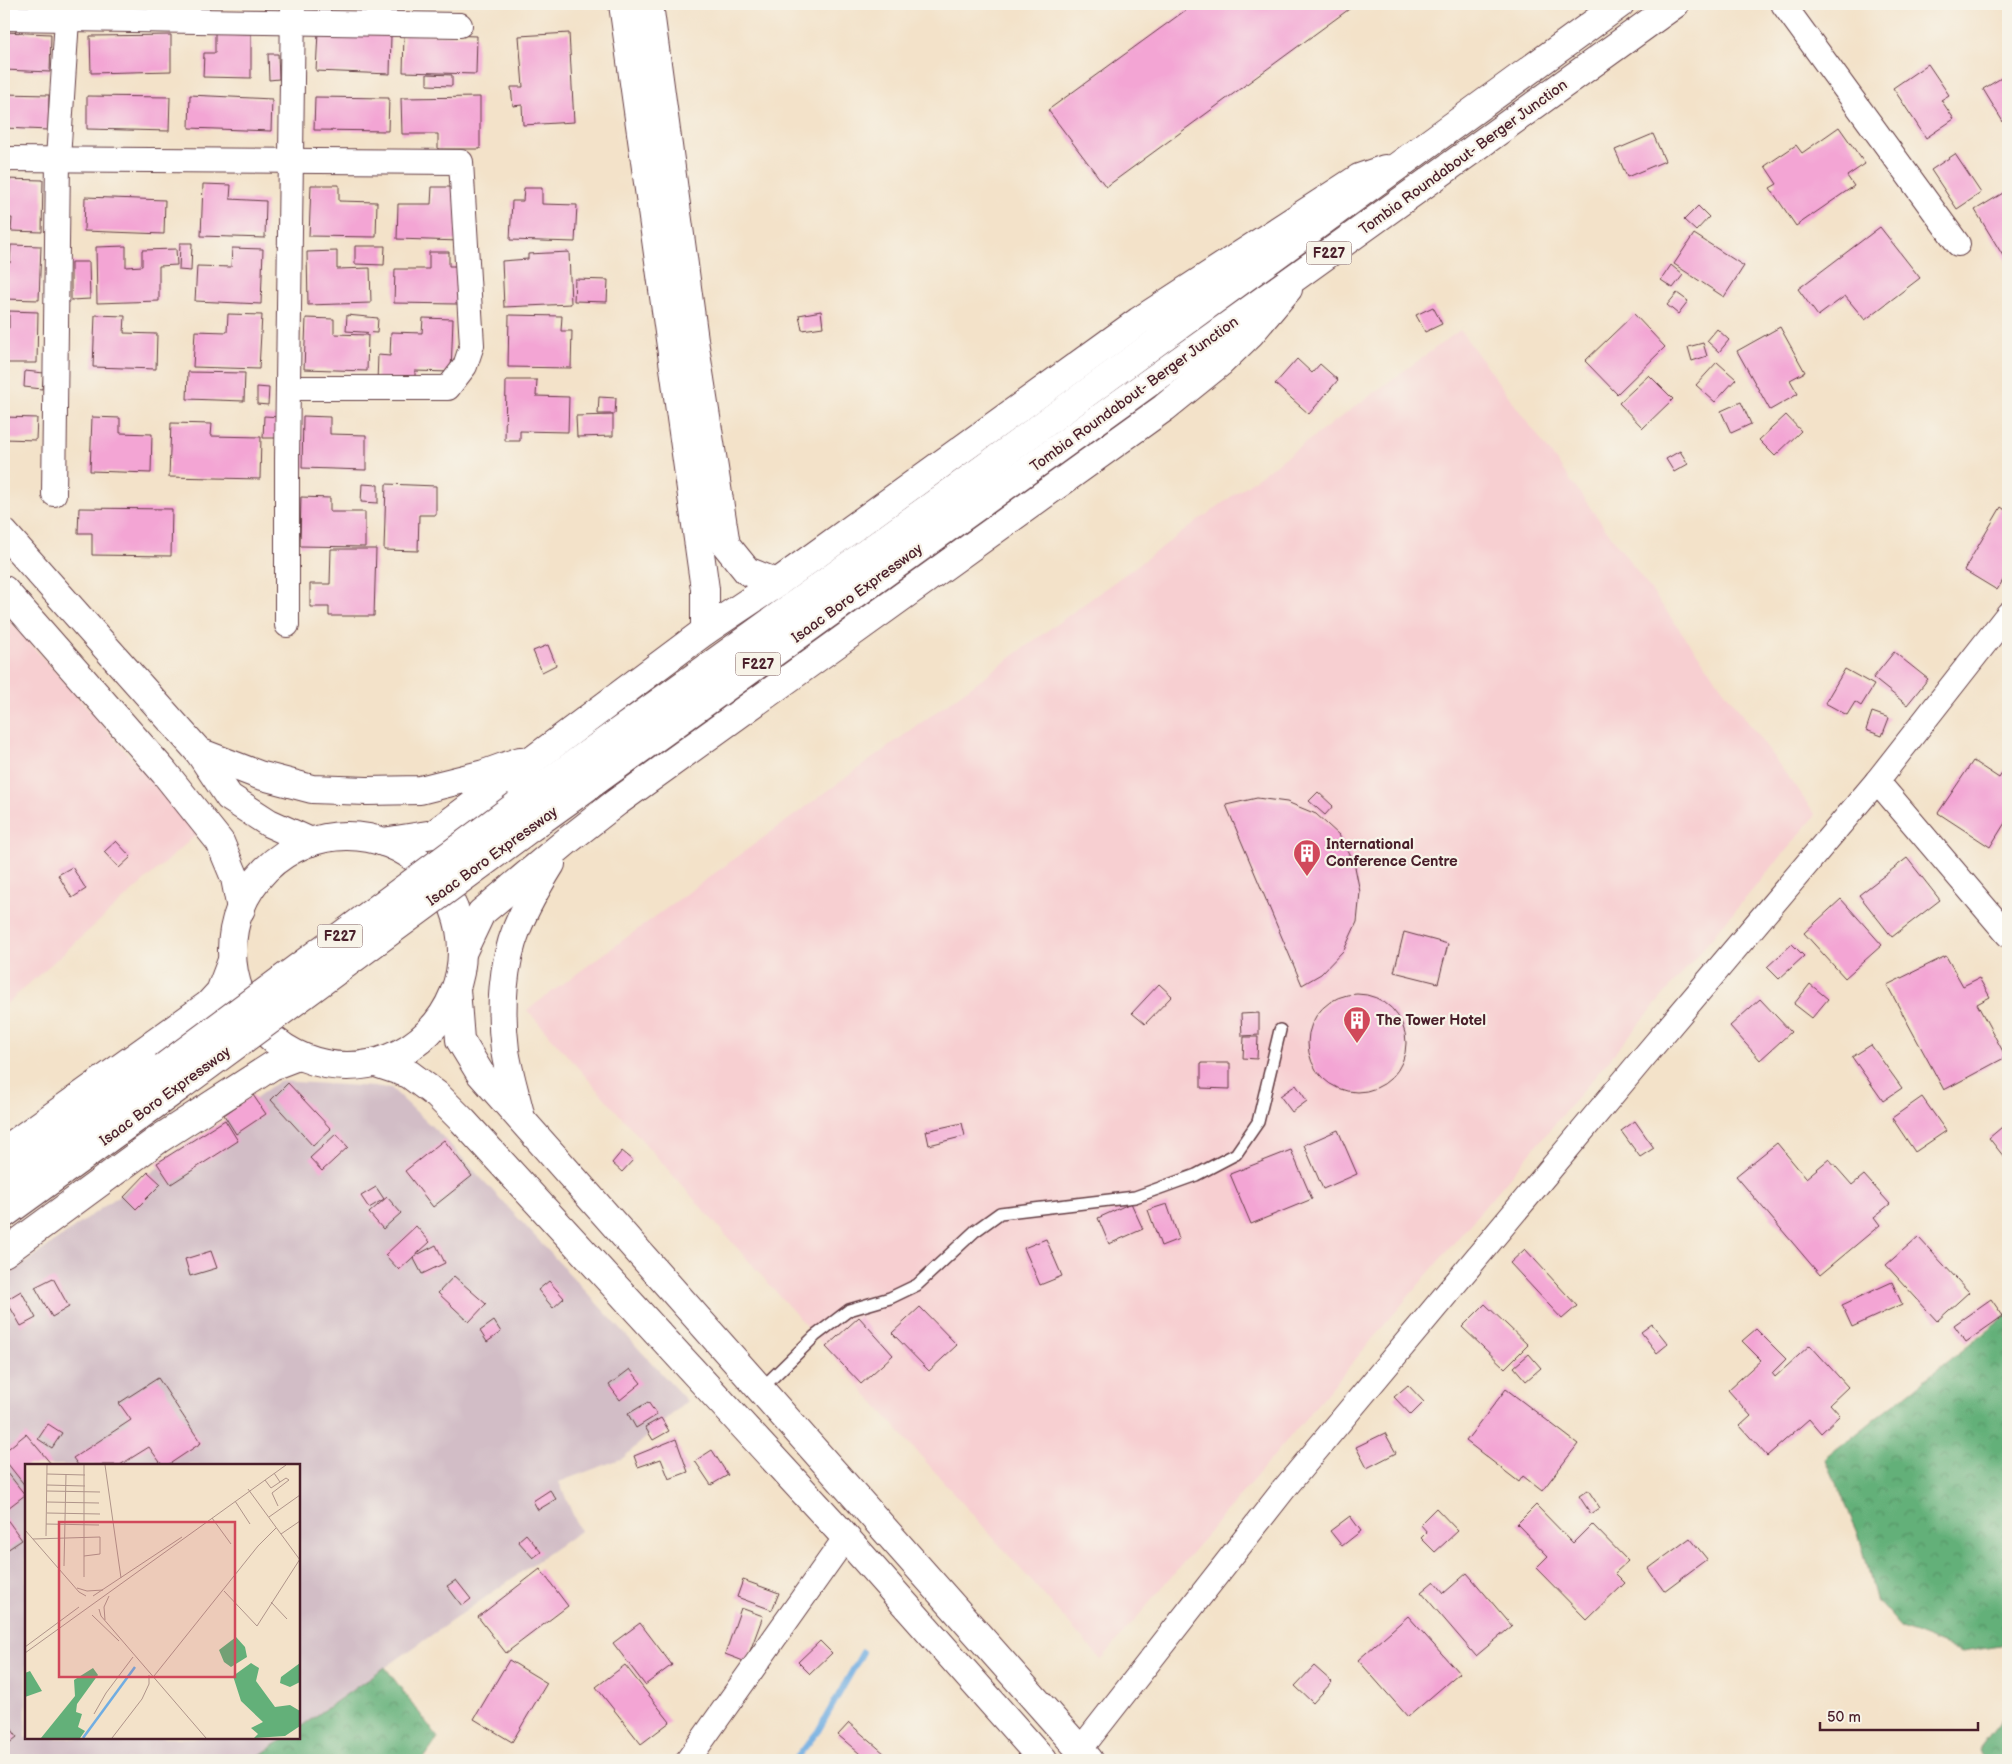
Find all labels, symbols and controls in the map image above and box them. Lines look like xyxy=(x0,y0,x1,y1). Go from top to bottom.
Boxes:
street label: Tombia Roundabout- Berger Junction xyxy=(1355,75,1571,239)
road number: F227 xyxy=(1306,242,1352,264)
street label: Tombia Roundabout- Berger Junction xyxy=(1026,312,1242,476)
street label: Isaac Boro Expressway xyxy=(788,539,927,647)
road number: F227 xyxy=(736,652,780,676)
street label: Isaac Boro Expressway xyxy=(423,802,562,910)
place label: International Conference Centre xyxy=(1326,835,1458,871)
building icon: International Conference Centre xyxy=(1292,838,1322,877)
road number: F227 xyxy=(318,924,362,948)
building icon: The Tower Hotel xyxy=(1342,1005,1372,1044)
place label: The Tower Hotel xyxy=(1376,1011,1486,1030)
street label: Isaac Boro Expressway xyxy=(96,1042,235,1150)
inset map xyxy=(25,1464,300,1739)
scale bar xyxy=(1820,1699,1977,1731)
text: 50 m xyxy=(1827,1708,1861,1727)

